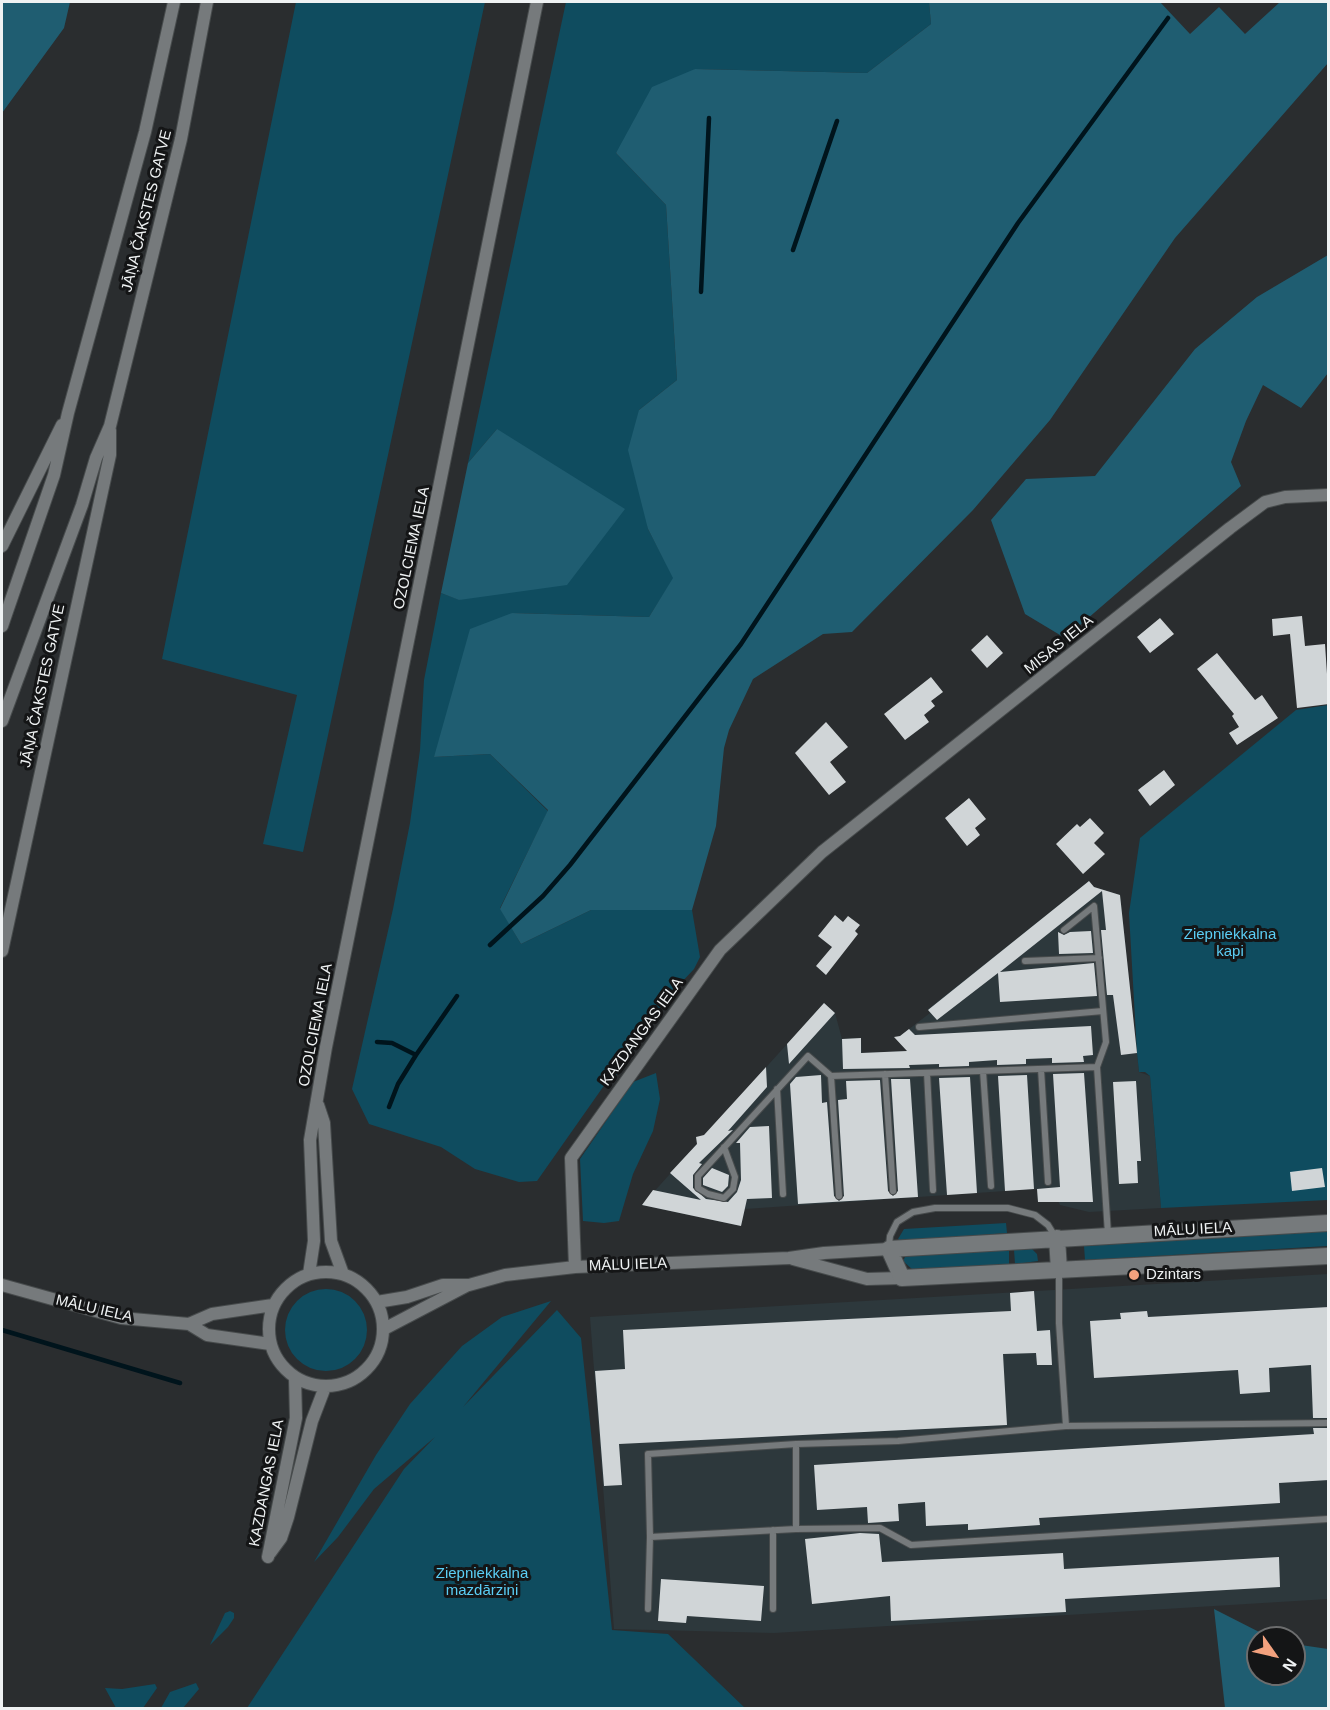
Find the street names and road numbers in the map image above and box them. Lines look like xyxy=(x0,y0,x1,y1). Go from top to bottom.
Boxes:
street label: JĀŅA ČAKSTES GATVE xyxy=(118,128,176,294)
street label: OZOLCIEMA IELA xyxy=(390,485,434,611)
street label: JĀŅA ČAKSTES GATVE xyxy=(17,603,69,769)
street label: MISAS IELA xyxy=(1021,612,1097,678)
street label: OZOLCIEMA IELA xyxy=(295,962,337,1088)
street label: KAZDANGAS IELA xyxy=(597,974,687,1090)
street label: MĀLU IELA xyxy=(1153,1219,1233,1241)
street label: MĀLU IELA xyxy=(589,1255,667,1275)
street label: MĀLU IELA xyxy=(54,1291,134,1327)
street label: KAZDANGAS IELA xyxy=(246,1418,288,1548)

